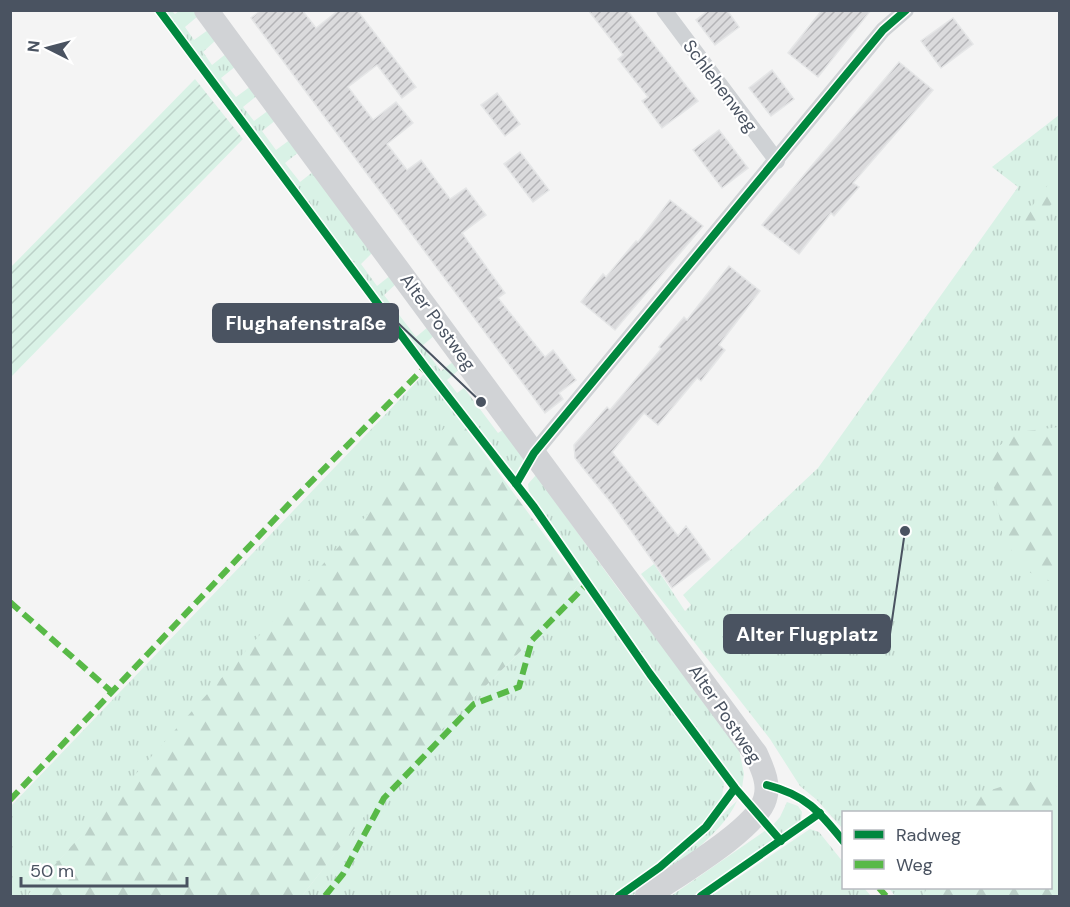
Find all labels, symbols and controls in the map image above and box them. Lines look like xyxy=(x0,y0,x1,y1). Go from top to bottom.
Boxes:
north arrow xyxy=(18,18,78,78)
street label: Schlehenweg xyxy=(677,35,763,137)
text: N xyxy=(23,40,45,53)
street label: Alter Postweg xyxy=(395,269,481,375)
callout: Flughafenstraße xyxy=(213,304,398,342)
text: Flughafenstraße xyxy=(225,310,387,336)
callout: Alter Flugplatz xyxy=(724,615,890,653)
text: Alter Flugplatz xyxy=(736,621,878,647)
street label: Alter Postweg xyxy=(683,660,767,768)
legend xyxy=(842,811,1052,889)
text: Radweg xyxy=(896,823,961,847)
scale bar xyxy=(21,850,188,888)
text: Weg xyxy=(896,853,933,877)
text: 50 m xyxy=(30,859,74,883)

